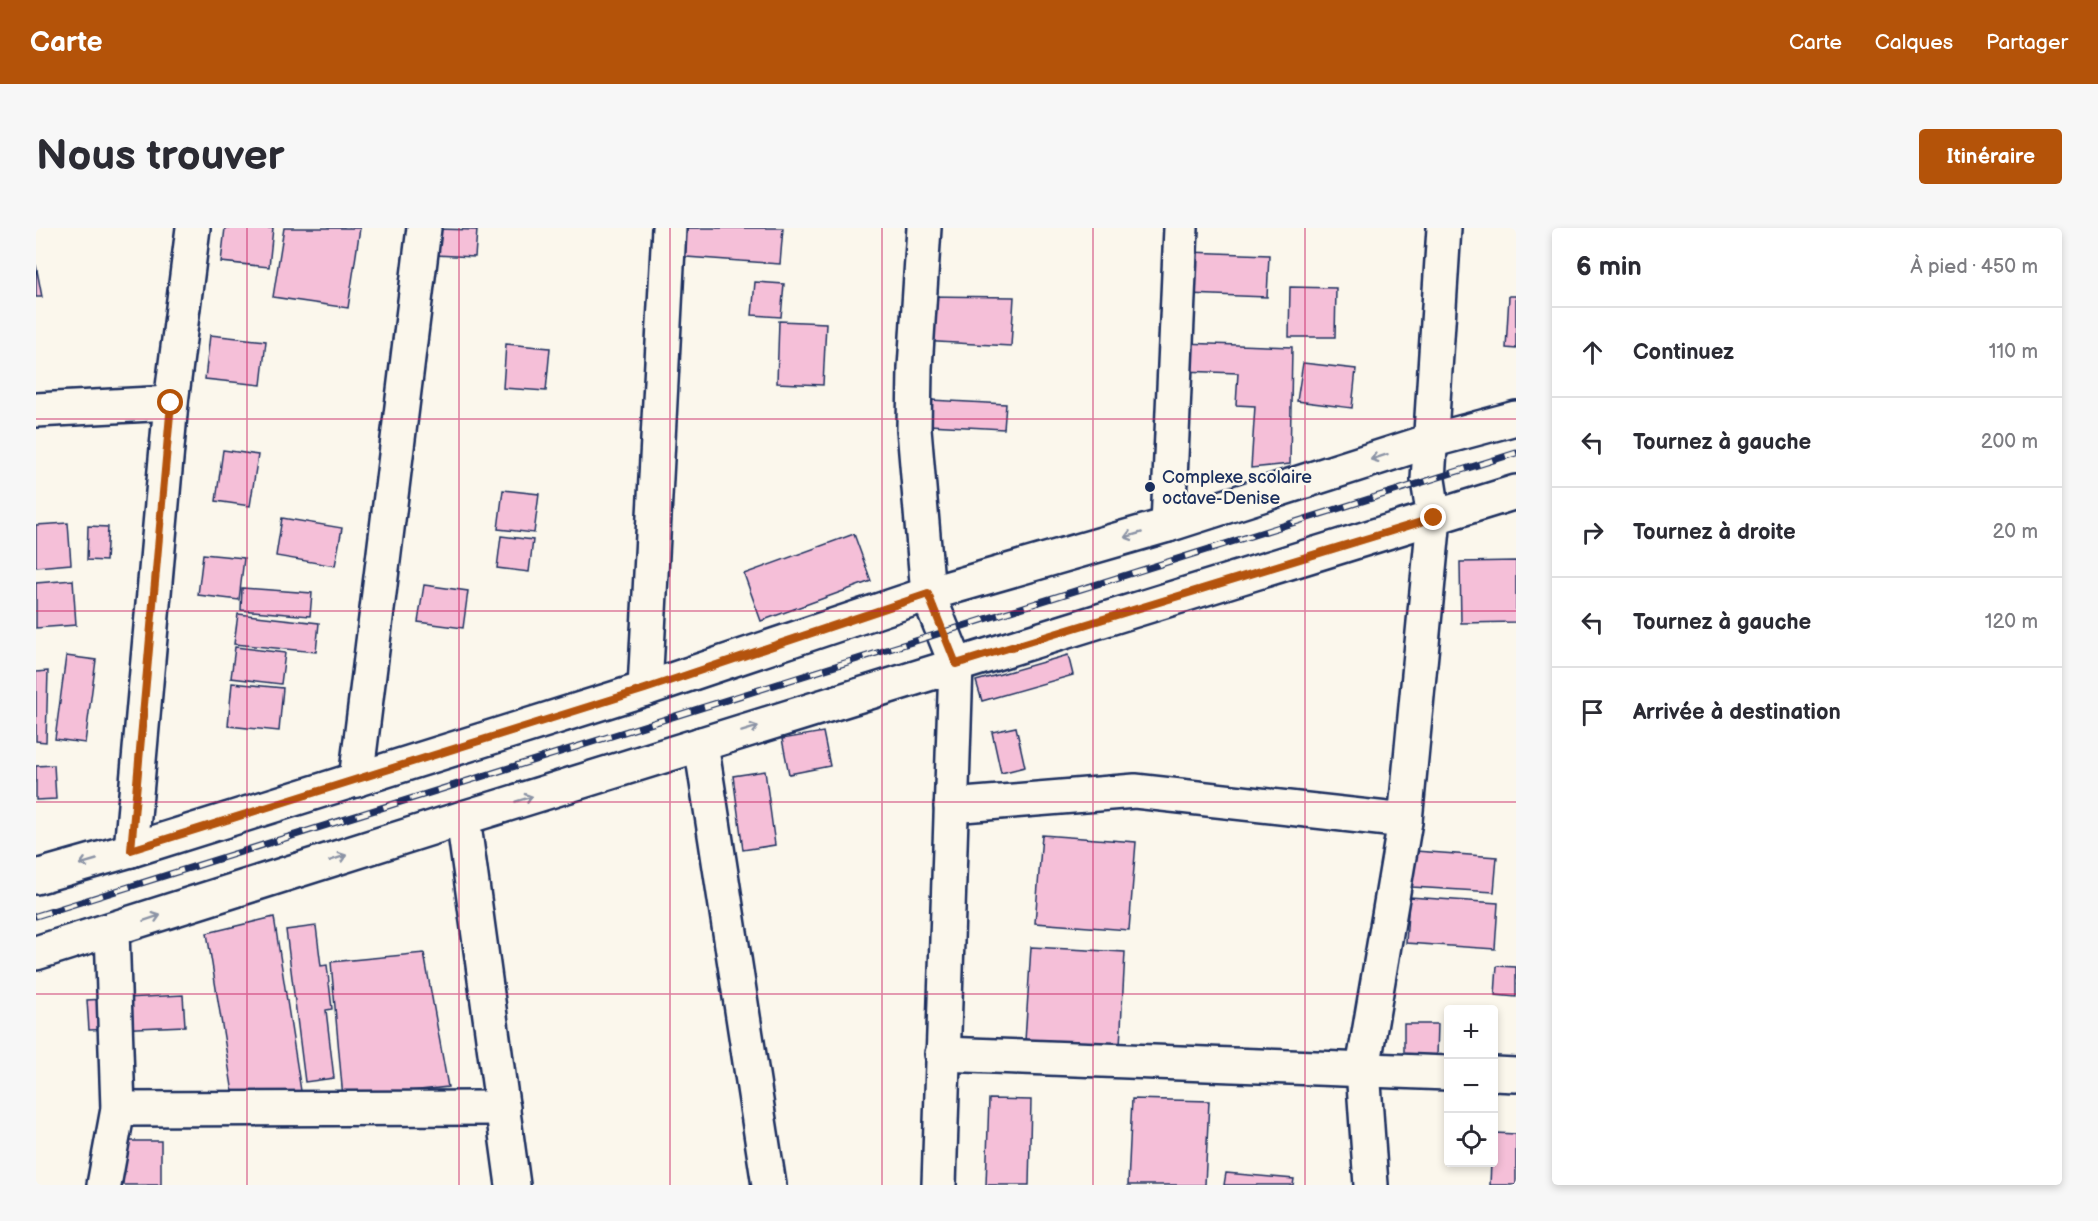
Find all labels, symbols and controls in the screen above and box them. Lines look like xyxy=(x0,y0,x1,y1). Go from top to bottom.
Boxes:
text: Carte xyxy=(30,26,103,59)
text: Carte xyxy=(1789,30,1842,55)
text: Calques xyxy=(1875,30,1953,55)
text: Partager xyxy=(1986,30,2068,55)
button: Itinéraire xyxy=(1919,129,2062,184)
text: Nous trouver xyxy=(36,131,284,182)
text: 6 min xyxy=(1576,252,1642,283)
text: À pied · 450 m xyxy=(1910,255,2038,279)
icon: ahead xyxy=(1576,336,1609,369)
text: Continuez xyxy=(1633,339,1734,366)
text: 110 m xyxy=(1989,340,2038,364)
route start xyxy=(157,389,183,415)
icon: left xyxy=(1576,426,1609,459)
text: Tournez à gauche xyxy=(1633,429,1811,456)
text: 200 m xyxy=(1981,430,2038,454)
one-way arrow xyxy=(1370,453,1389,464)
place label: Complexe scolaire octave-Denise xyxy=(1162,467,1312,509)
marker: Complexe scolaire octave-Denise xyxy=(1143,480,1157,494)
route end xyxy=(1420,504,1446,530)
icon: right xyxy=(1576,516,1609,549)
text: Tournez à droite xyxy=(1633,519,1796,546)
text: 20 m xyxy=(1993,520,2038,544)
one-way arrow xyxy=(1124,530,1143,541)
icon: left xyxy=(1576,606,1609,639)
text: Tournez à gauche xyxy=(1633,609,1811,636)
text: 120 m xyxy=(1985,610,2038,634)
icon: arrive xyxy=(1576,696,1609,729)
text: Arrivée à destination xyxy=(1633,699,1841,726)
one-way arrow xyxy=(740,722,759,733)
one-way arrow xyxy=(514,793,533,804)
one-way arrow xyxy=(328,852,347,863)
one-way arrow xyxy=(79,857,98,868)
one-way arrow xyxy=(142,912,161,923)
map controls xyxy=(1444,1005,1498,1167)
button: + xyxy=(1444,1005,1498,1059)
button: − xyxy=(1444,1059,1498,1113)
button: locate xyxy=(1444,1113,1498,1167)

